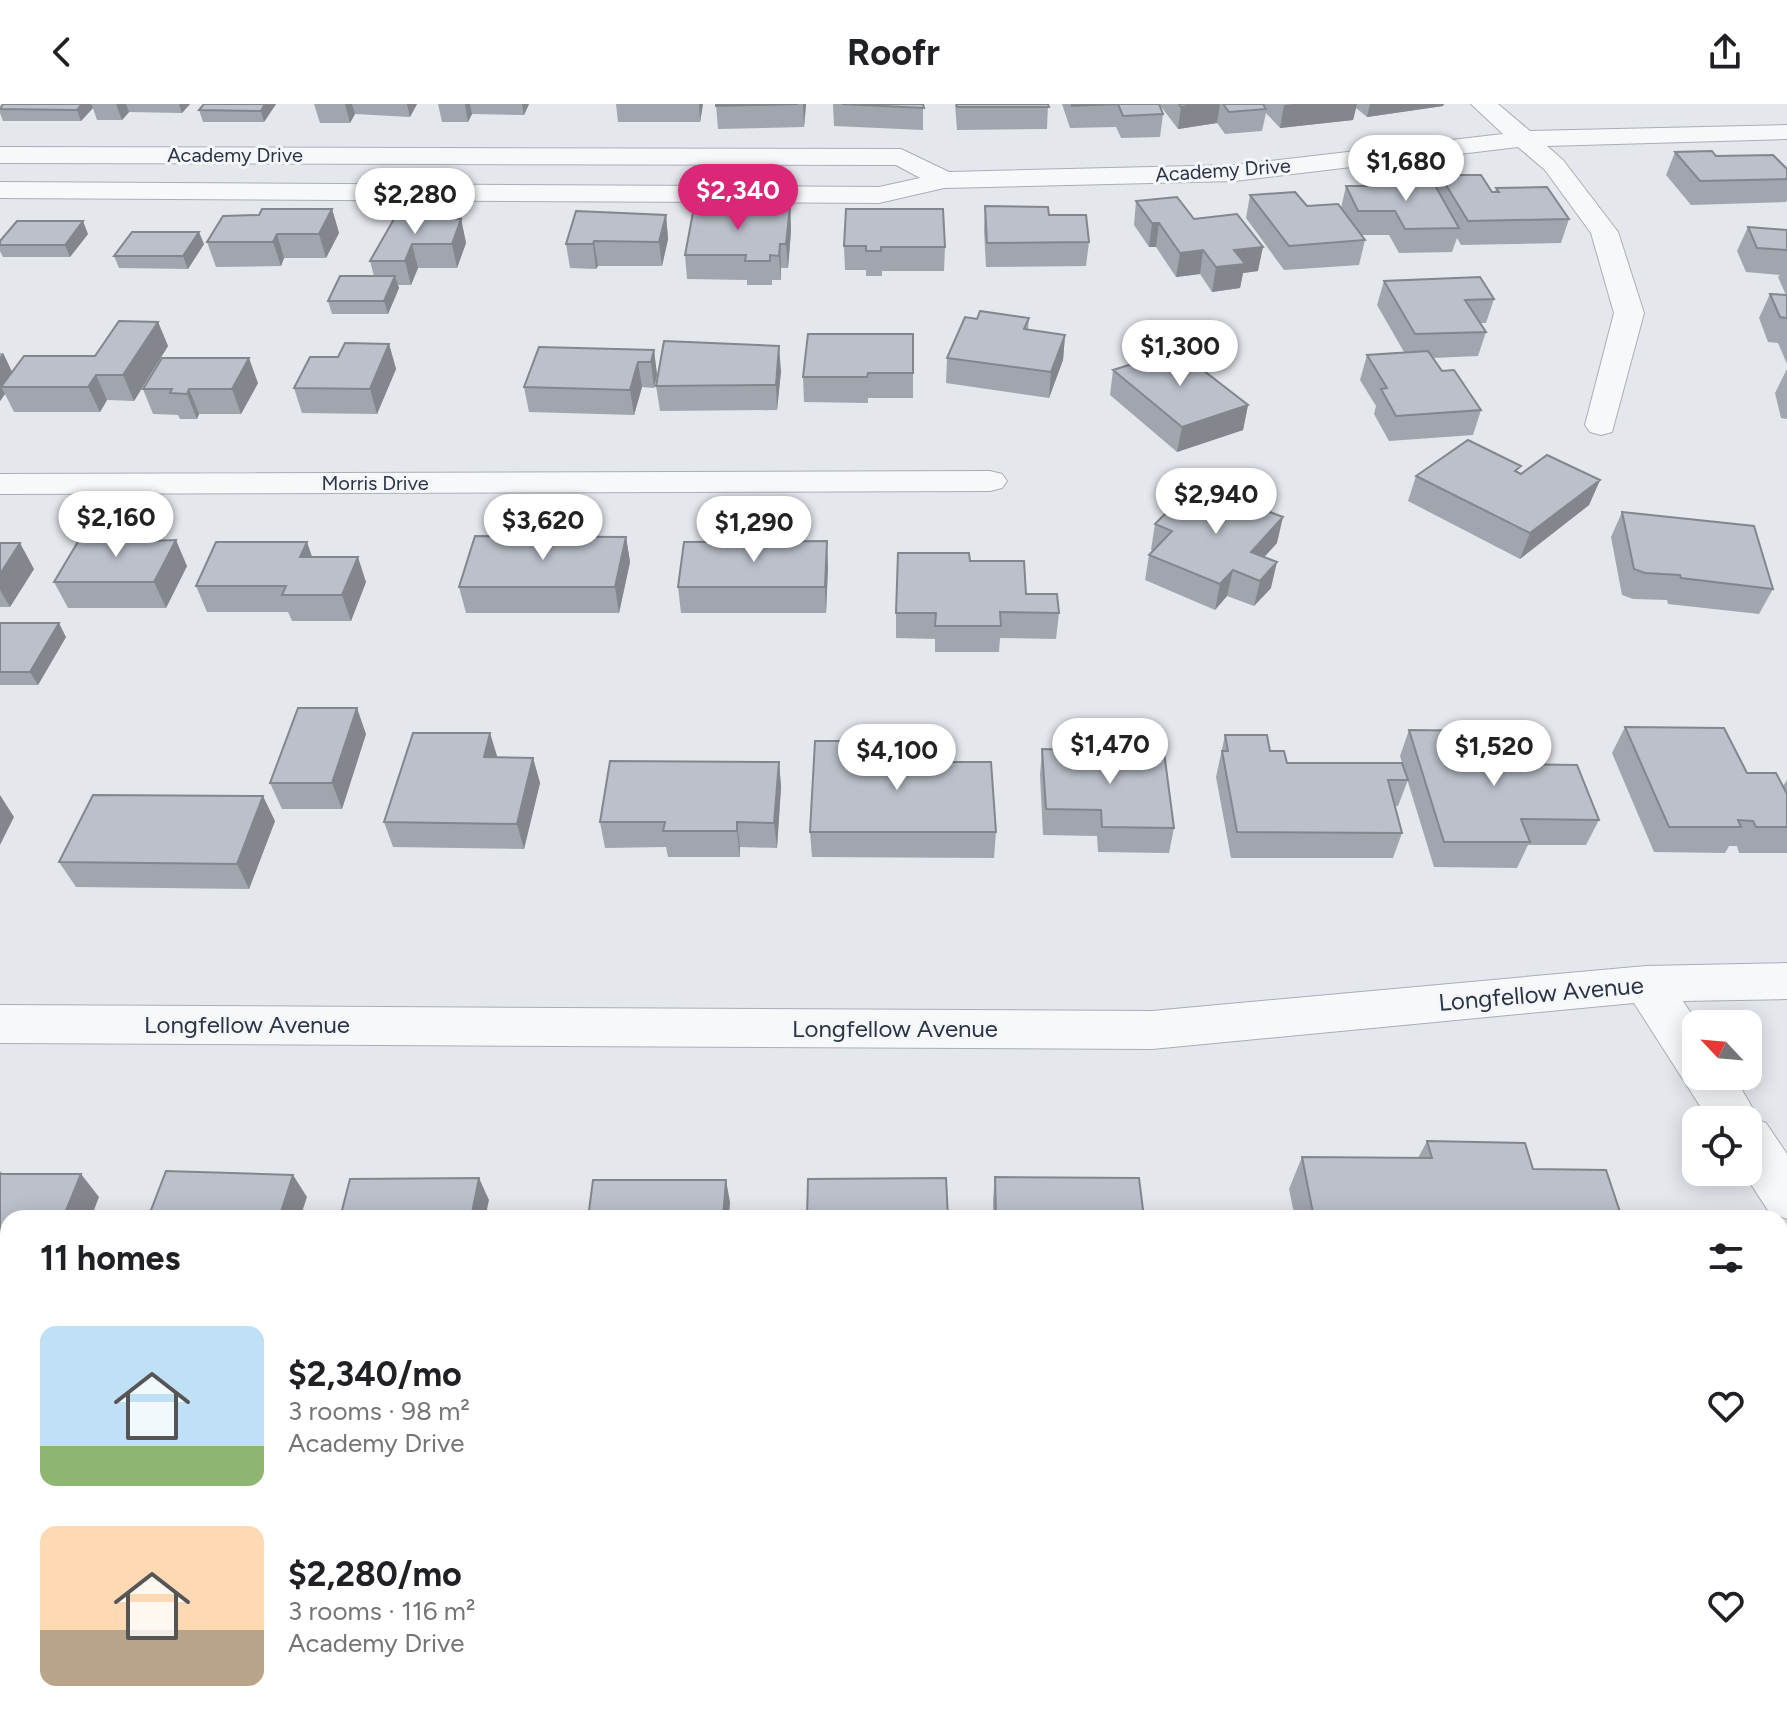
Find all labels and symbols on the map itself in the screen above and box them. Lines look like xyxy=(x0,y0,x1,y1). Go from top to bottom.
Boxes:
pin: $1,680 xyxy=(1341,135,1471,203)
street label: Academy Drive xyxy=(167,143,303,167)
street label: Academy Drive xyxy=(1155,153,1292,187)
pin: $2,340 xyxy=(673,164,803,232)
pin: $2,280 xyxy=(350,168,480,236)
pin: $1,300 xyxy=(1115,320,1245,388)
pin: $2,940 xyxy=(1151,468,1281,536)
street label: Morris Drive xyxy=(321,471,429,495)
pin: $2,160 xyxy=(51,491,181,559)
pin: $3,620 xyxy=(478,494,608,562)
pin: $1,290 xyxy=(689,496,819,564)
pin: $1,470 xyxy=(1045,718,1175,786)
pin: $1,520 xyxy=(1429,720,1559,788)
pin: $4,100 xyxy=(832,724,962,792)
street label: Longfellow Avenue xyxy=(1437,970,1645,1017)
street label: Longfellow Avenue xyxy=(144,1010,350,1039)
north arrow xyxy=(1682,1010,1762,1090)
street label: Longfellow Avenue xyxy=(792,1014,998,1043)

